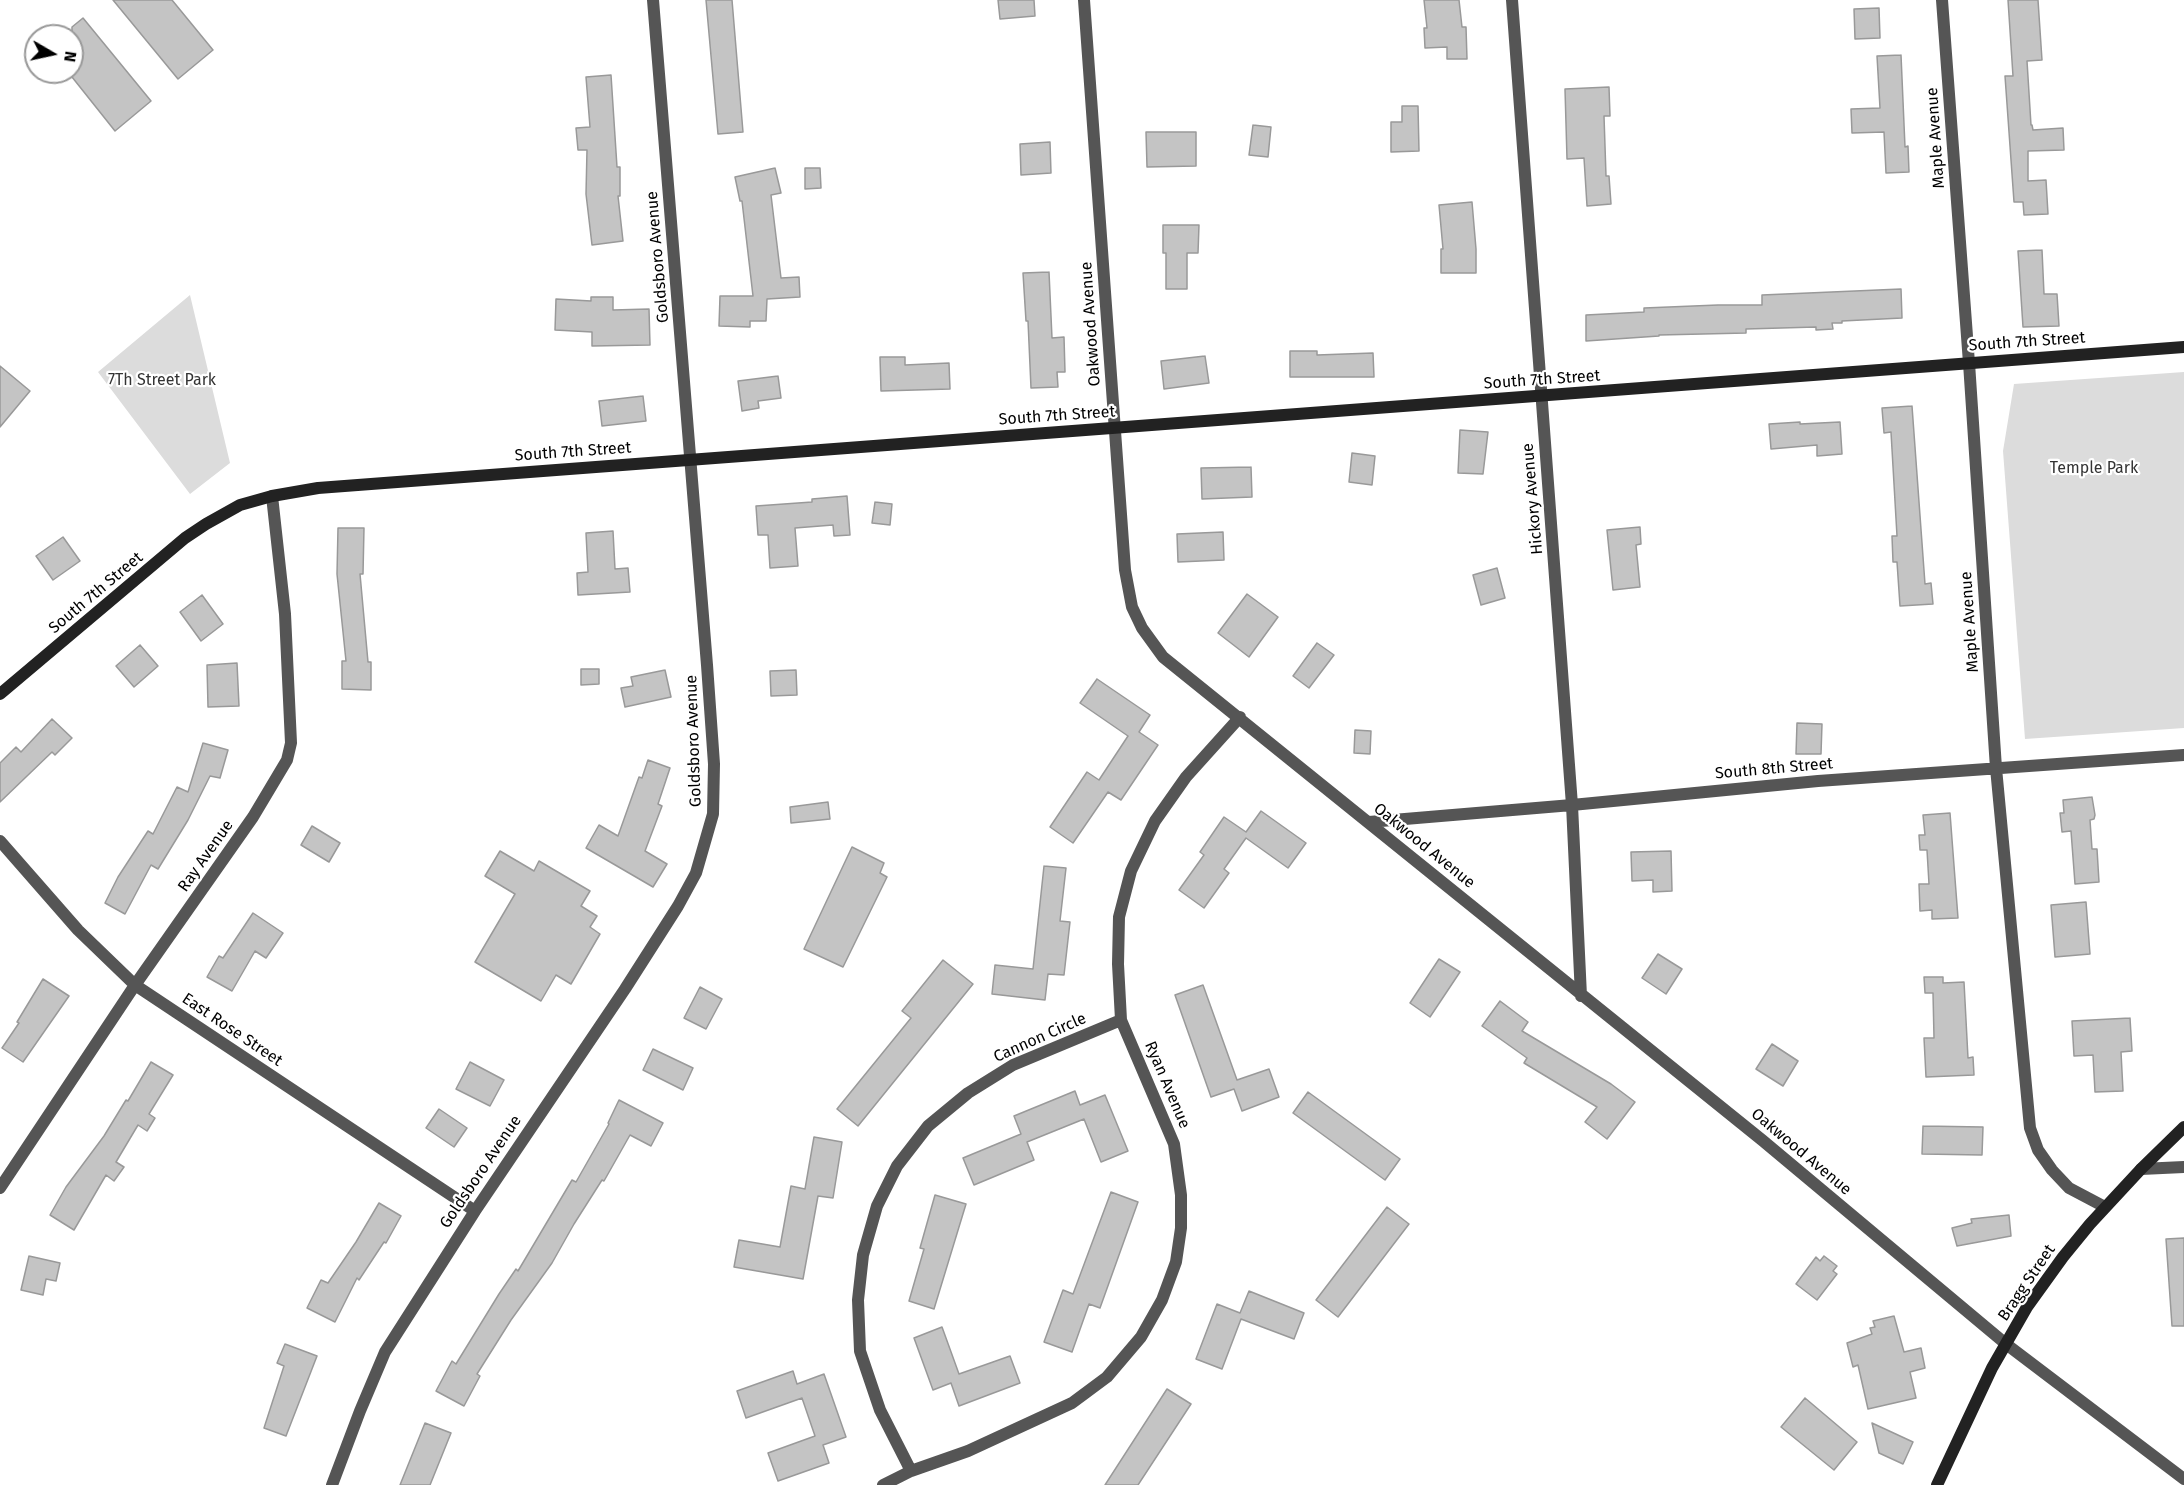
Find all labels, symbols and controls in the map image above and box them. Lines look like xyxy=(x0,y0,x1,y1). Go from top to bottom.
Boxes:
north arrow xyxy=(24,24,84,84)
text: N xyxy=(60,50,81,63)
street label: Maple Avenue xyxy=(1923,87,1949,189)
street label: Goldsboro Avenue xyxy=(643,190,673,324)
street label: Oakwood Avenue xyxy=(1077,261,1105,387)
street label: South 7th Street xyxy=(1968,328,2086,356)
street label: South 7th Street xyxy=(1483,366,1601,394)
park label: 7Th Street Park xyxy=(108,371,216,391)
street label: South 7th Street xyxy=(998,402,1116,430)
street label: South 7th Street xyxy=(514,438,632,466)
street label: Hickory Avenue xyxy=(1519,442,1547,556)
park label: Temple Park xyxy=(2050,459,2138,479)
street label: South 7th Street xyxy=(45,548,147,638)
street label: Maple Avenue xyxy=(1957,571,1983,673)
street label: Goldsboro Avenue xyxy=(682,675,706,807)
street label: South 8th Street xyxy=(1714,754,1834,784)
street label: Oakwood Avenue xyxy=(1369,799,1479,893)
street label: Ray Avenue xyxy=(174,816,238,896)
street label: East Rose Street xyxy=(178,989,286,1071)
street label: Cannon Circle xyxy=(991,1009,1089,1067)
street label: Ryan Avenue xyxy=(1140,1039,1194,1131)
street label: Oakwood Avenue xyxy=(1747,1105,1855,1199)
street label: Goldsboro Avenue xyxy=(436,1112,526,1232)
street label: Bragg Street xyxy=(1994,1241,2060,1325)

